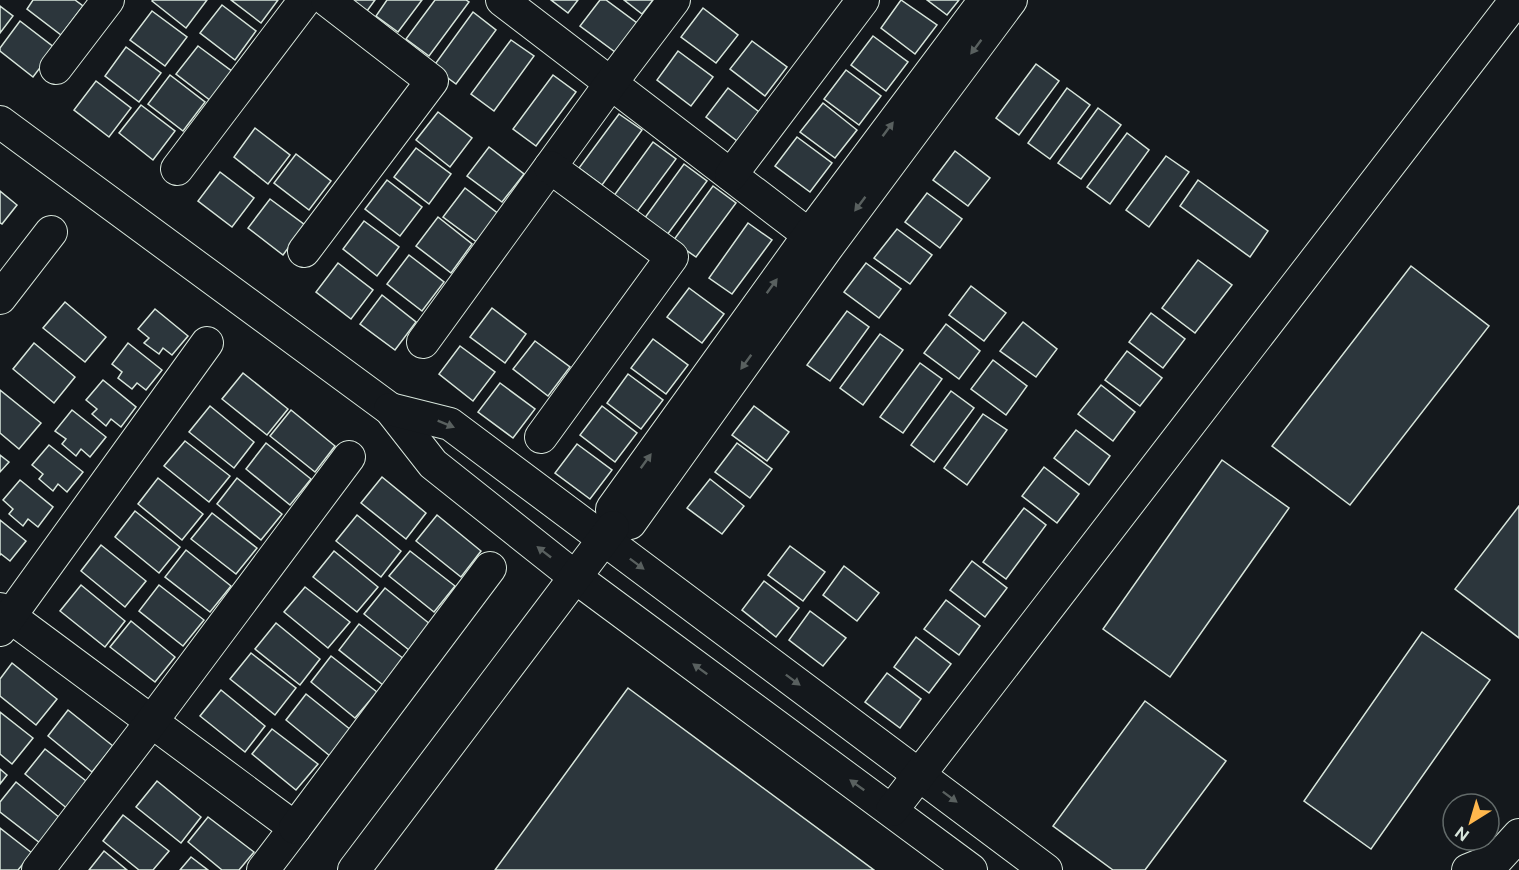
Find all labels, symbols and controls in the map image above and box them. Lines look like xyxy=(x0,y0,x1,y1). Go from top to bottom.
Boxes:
one-way arrow xyxy=(970,39,982,55)
one-way arrow xyxy=(882,122,894,138)
one-way arrow xyxy=(854,195,866,211)
one-way arrow xyxy=(766,278,778,294)
one-way arrow xyxy=(740,353,752,369)
one-way arrow xyxy=(437,420,455,430)
one-way arrow xyxy=(640,454,652,470)
one-way arrow xyxy=(536,546,552,559)
one-way arrow xyxy=(629,557,645,570)
one-way arrow xyxy=(692,663,708,675)
one-way arrow xyxy=(785,674,801,686)
one-way arrow xyxy=(849,779,864,791)
one-way arrow xyxy=(942,790,957,802)
north arrow xyxy=(1441,792,1501,852)
text: N xyxy=(1452,822,1473,845)

